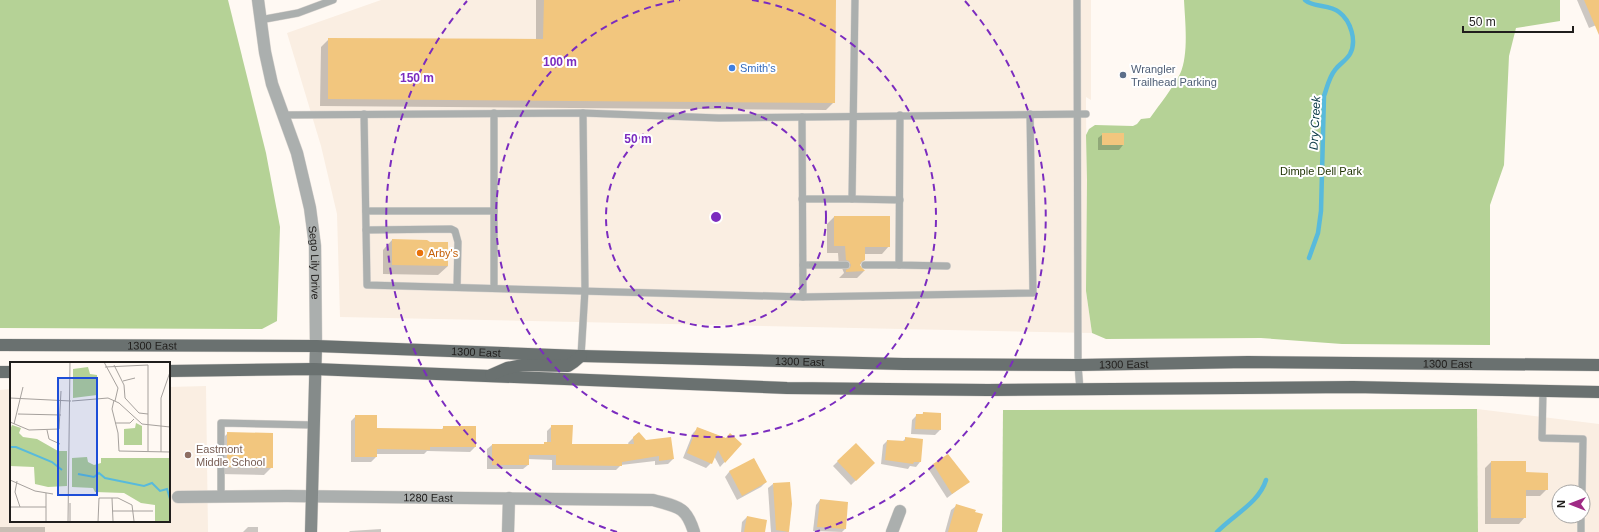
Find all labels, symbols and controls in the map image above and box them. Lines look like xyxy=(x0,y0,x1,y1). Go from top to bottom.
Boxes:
scale bar xyxy=(1463,8,1573,34)
text: 50 m xyxy=(1469,15,1496,29)
text: 100 m xyxy=(543,55,577,69)
place label: Smith's xyxy=(740,62,776,74)
marker: Smith's xyxy=(727,63,737,73)
place label: Wrangler Trailhead Parking xyxy=(1131,63,1217,88)
marker: Wrangler Trailhead Parking xyxy=(1118,70,1128,80)
text: 150 m xyxy=(400,71,434,85)
water label: Dry Creek xyxy=(1307,95,1323,150)
text: 50 m xyxy=(624,132,652,146)
park label: Dimple Dell Park xyxy=(1280,165,1362,177)
centre of rings xyxy=(709,210,723,224)
street label: Sego Lily Drive xyxy=(306,225,322,300)
place label: Arby's xyxy=(428,247,459,259)
marker: Arby's xyxy=(415,248,425,258)
street label: 1300 East xyxy=(127,339,177,352)
street label: 1300 East xyxy=(451,345,501,359)
street label: 1300 East xyxy=(775,355,825,368)
street label: 1300 East xyxy=(1423,357,1473,370)
street label: 1300 East xyxy=(1099,358,1149,371)
inset map xyxy=(10,362,170,522)
place label: Eastmont Middle School xyxy=(196,443,265,468)
marker: Eastmont Middle School xyxy=(183,450,193,460)
north arrow xyxy=(1551,484,1591,524)
street label: 1280 East xyxy=(403,491,453,504)
text: N xyxy=(1555,500,1567,508)

